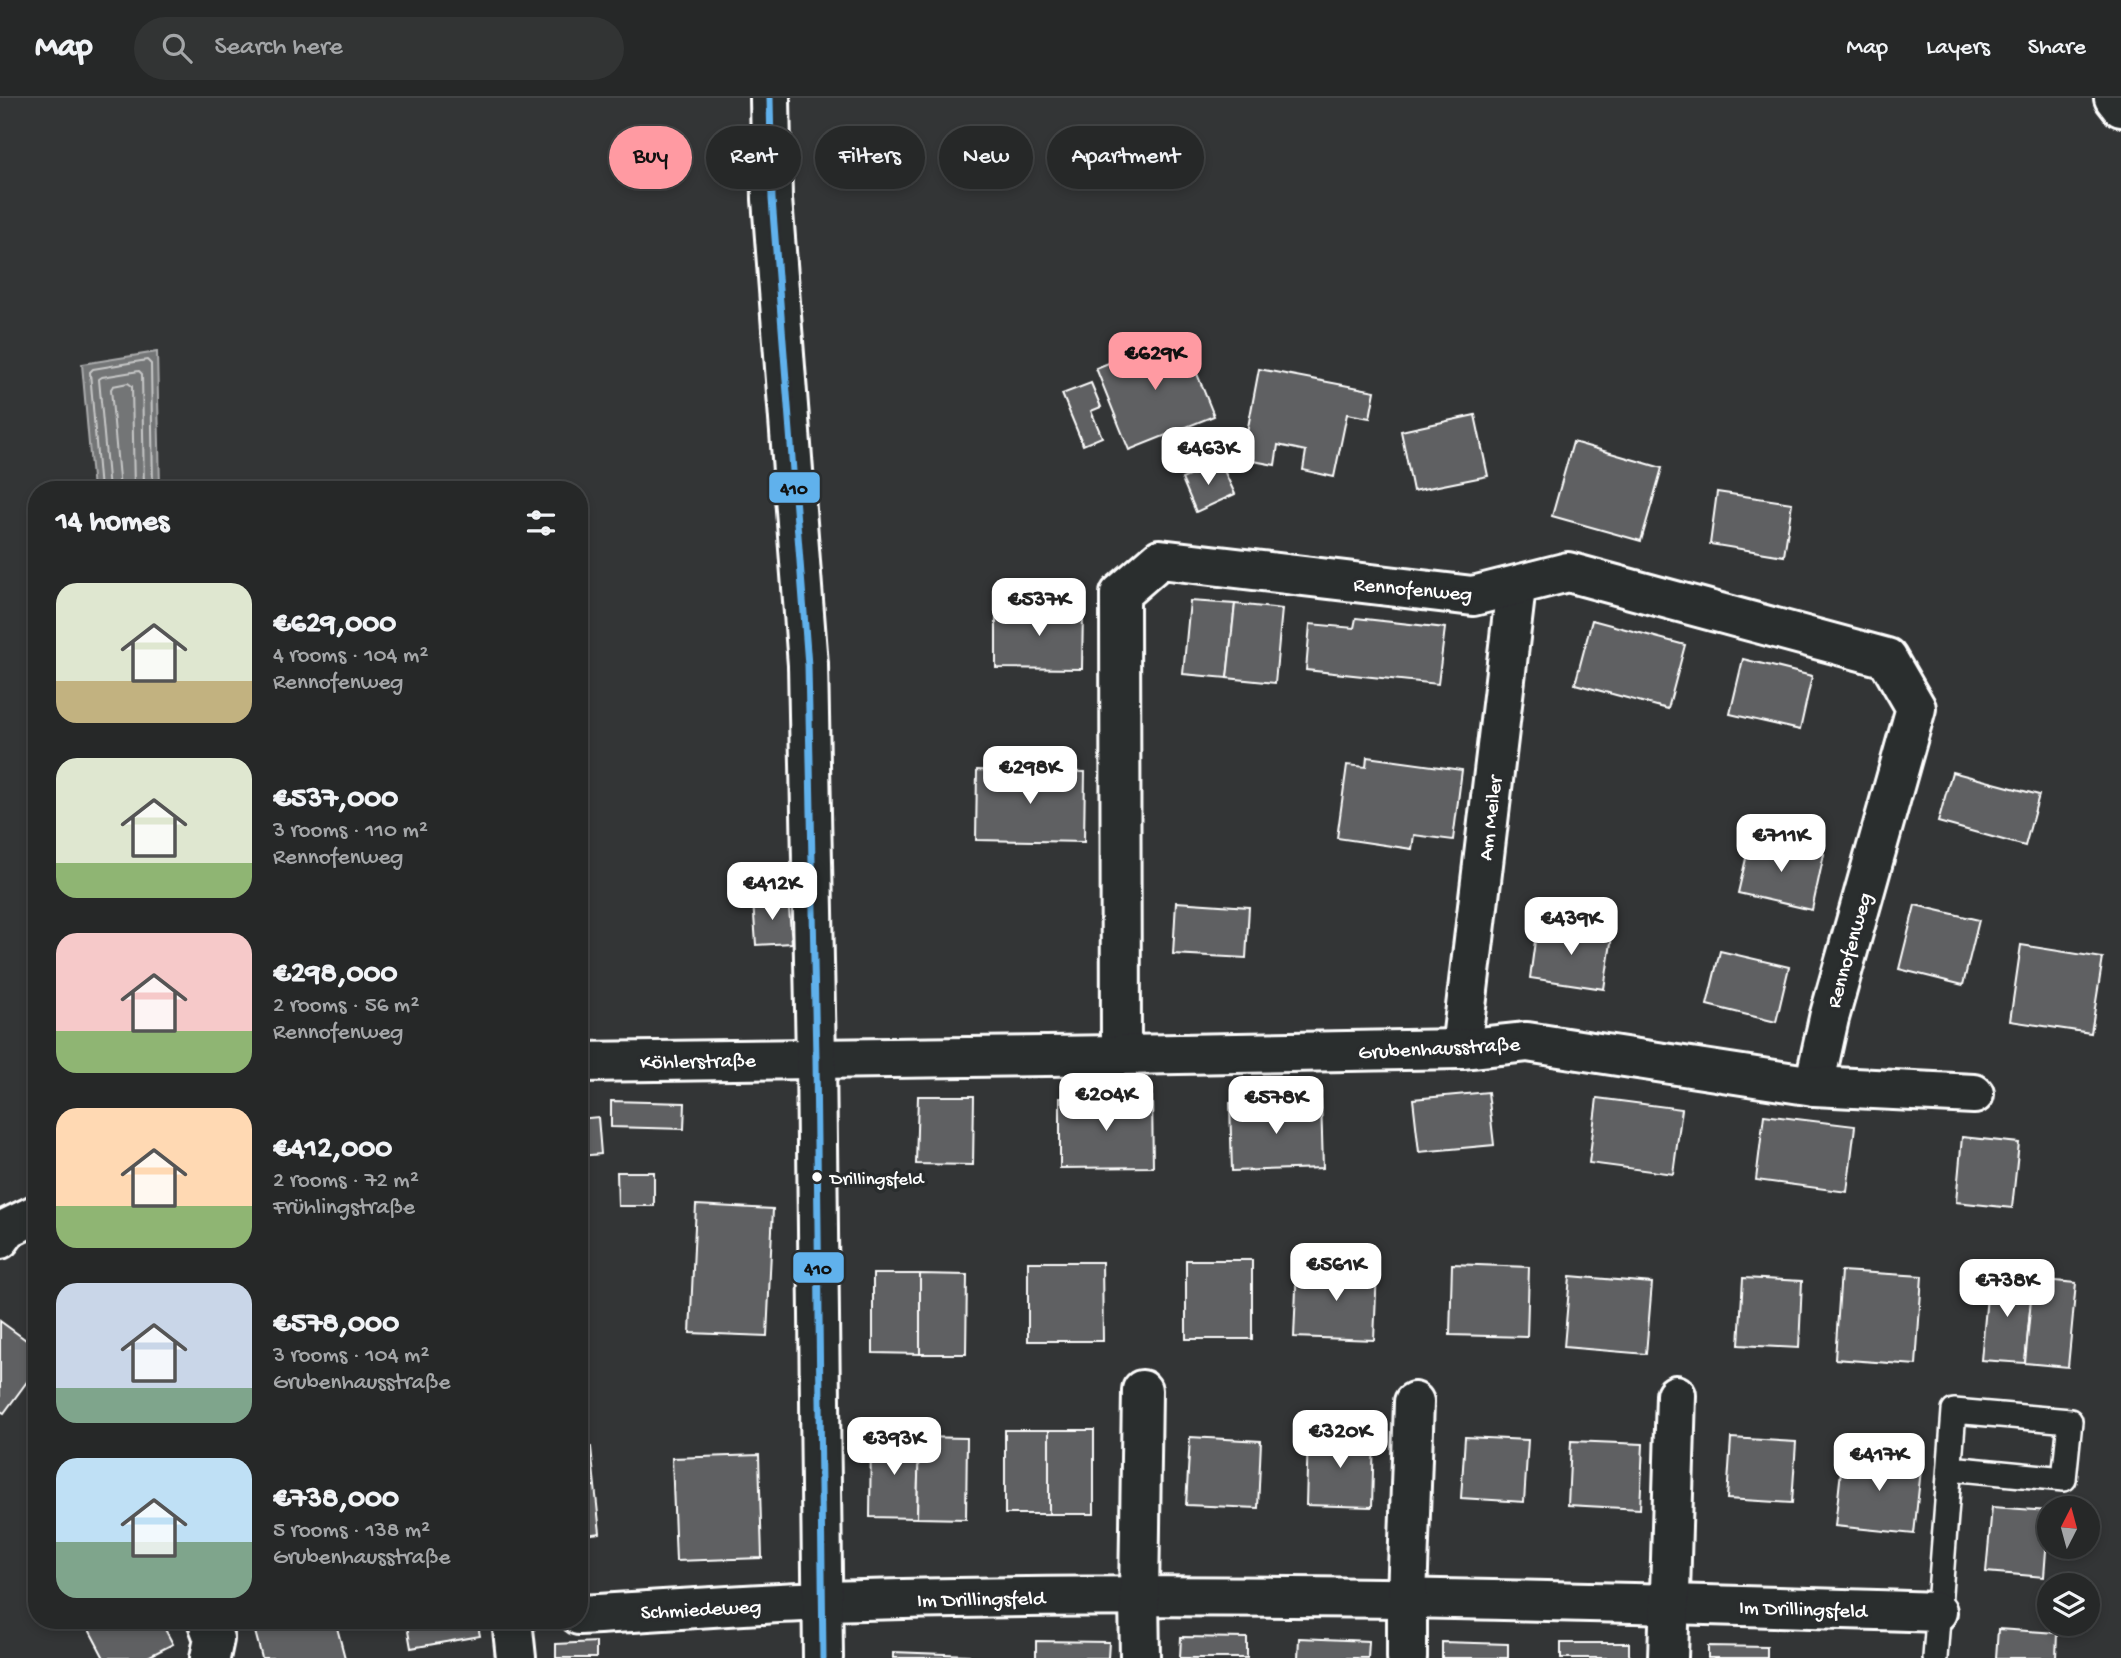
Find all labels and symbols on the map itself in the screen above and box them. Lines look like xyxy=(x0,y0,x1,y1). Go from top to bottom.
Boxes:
pin: €629K xyxy=(1106,332,1204,392)
pin: €463K xyxy=(1159,428,1257,487)
line badge: 410 xyxy=(768,471,821,504)
text: 410 xyxy=(779,479,808,502)
street label: Rennofenweg xyxy=(1352,574,1473,609)
pin: €537K xyxy=(990,578,1088,638)
pin: €298K xyxy=(981,746,1079,806)
street label: Am Meiler xyxy=(1475,773,1510,862)
pin: €711K xyxy=(1732,814,1830,874)
pin: €412K xyxy=(723,862,821,922)
street label: Rennofenweg xyxy=(1823,890,1880,1012)
pin: €439K xyxy=(1522,898,1620,957)
street label: Grubenhausstraße xyxy=(1358,1034,1522,1067)
street label: Köhlerstraße xyxy=(640,1050,757,1077)
pin: €204K xyxy=(1057,1074,1155,1133)
pin: €578K xyxy=(1227,1076,1325,1136)
place label: Drillingsfeld xyxy=(828,1169,925,1192)
marker: Drillingsfeld xyxy=(810,1170,824,1184)
pin: €561K xyxy=(1287,1244,1385,1303)
line badge: 410 xyxy=(792,1251,845,1284)
text: 410 xyxy=(803,1259,832,1282)
pin: €738K xyxy=(1958,1260,2056,1319)
pin: €320K xyxy=(1291,1410,1389,1470)
pin: €393K xyxy=(845,1418,943,1477)
pin: €417K xyxy=(1830,1434,1928,1493)
north arrow xyxy=(2037,1496,2100,1559)
street label: Im Drillingsfeld xyxy=(917,1588,1047,1615)
street label: Schmiedeweg xyxy=(640,1596,762,1627)
street label: Im Drillingsfeld xyxy=(1738,1597,1869,1626)

